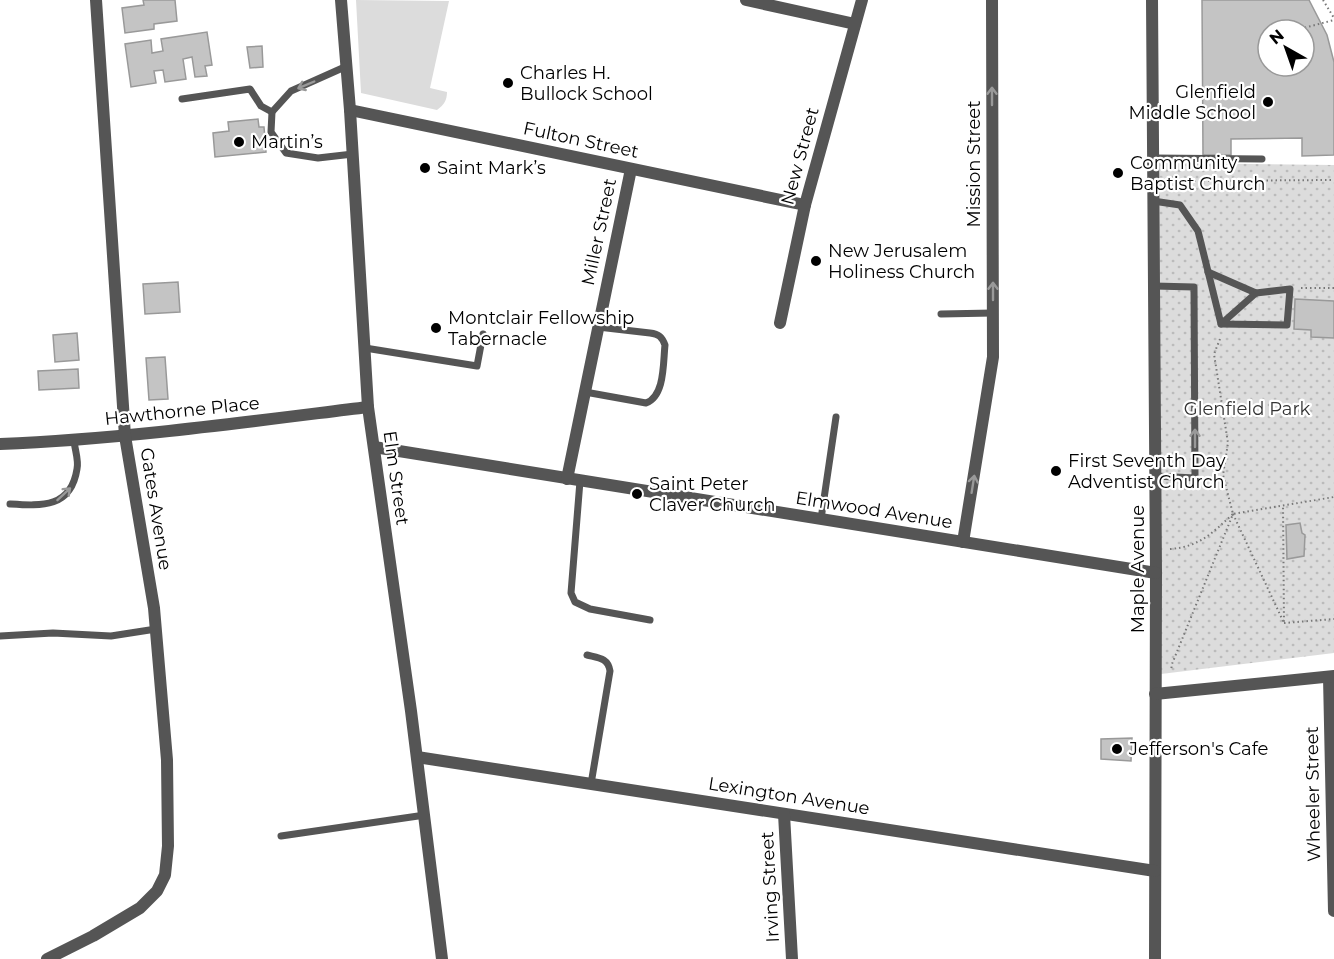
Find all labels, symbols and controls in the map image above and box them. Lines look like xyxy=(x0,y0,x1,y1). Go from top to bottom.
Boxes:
north arrow xyxy=(1256,18,1316,78)
text: N xyxy=(1266,25,1288,48)
place label: Charles H. Bullock School xyxy=(520,62,653,105)
marker: Charles H. Bullock School xyxy=(501,76,515,90)
one-way arrow xyxy=(297,79,315,91)
place label: Glenfield Middle School xyxy=(1128,81,1256,124)
one-way arrow xyxy=(986,86,998,106)
marker: Glenfield Middle School xyxy=(1261,95,1275,109)
street label: Mission Street xyxy=(963,100,985,228)
street label: New Street xyxy=(776,105,824,207)
street label: Fulton Street xyxy=(521,117,641,163)
place label: Martin’s xyxy=(251,131,323,153)
marker: Martin’s xyxy=(232,135,246,149)
place label: Community Baptist Church xyxy=(1130,152,1266,195)
place label: Saint Mark’s xyxy=(437,157,546,179)
marker: Saint Mark’s xyxy=(418,161,432,175)
marker: Community Baptist Church xyxy=(1111,166,1125,180)
street label: Miller Street xyxy=(577,176,621,288)
place label: New Jerusalem Holiness Church xyxy=(828,240,975,283)
marker: New Jerusalem Holiness Church xyxy=(809,254,823,268)
one-way arrow xyxy=(987,281,999,301)
place label: Montclair Fellowship Tabernacle xyxy=(448,307,634,350)
marker: Montclair Fellowship Tabernacle xyxy=(429,321,443,335)
street label: Hawthorne Place xyxy=(103,392,261,430)
park label: Glenfield Park xyxy=(1184,398,1310,420)
one-way arrow xyxy=(1189,428,1201,448)
street label: Elm Street xyxy=(378,429,414,527)
street label: Gates Avenue xyxy=(135,446,177,572)
place label: First Seventh Day Adventist Church xyxy=(1068,450,1226,493)
marker: First Seventh Day Adventist Church xyxy=(1049,464,1063,478)
place label: Saint Peter Claver Church xyxy=(649,473,776,516)
one-way arrow xyxy=(967,475,978,495)
one-way arrow xyxy=(57,487,72,501)
marker: Saint Peter Claver Church xyxy=(630,487,644,501)
street label: Elmwood Avenue xyxy=(794,487,954,533)
street label: Maple Avenue xyxy=(1127,505,1149,633)
street label: Wheeler Street xyxy=(1301,726,1325,862)
place label: Jefferson's Cafe xyxy=(1128,738,1269,760)
marker: Jefferson's Cafe xyxy=(1110,742,1124,756)
street label: Lexington Avenue xyxy=(707,772,871,820)
street label: Irving Street xyxy=(756,831,784,943)

